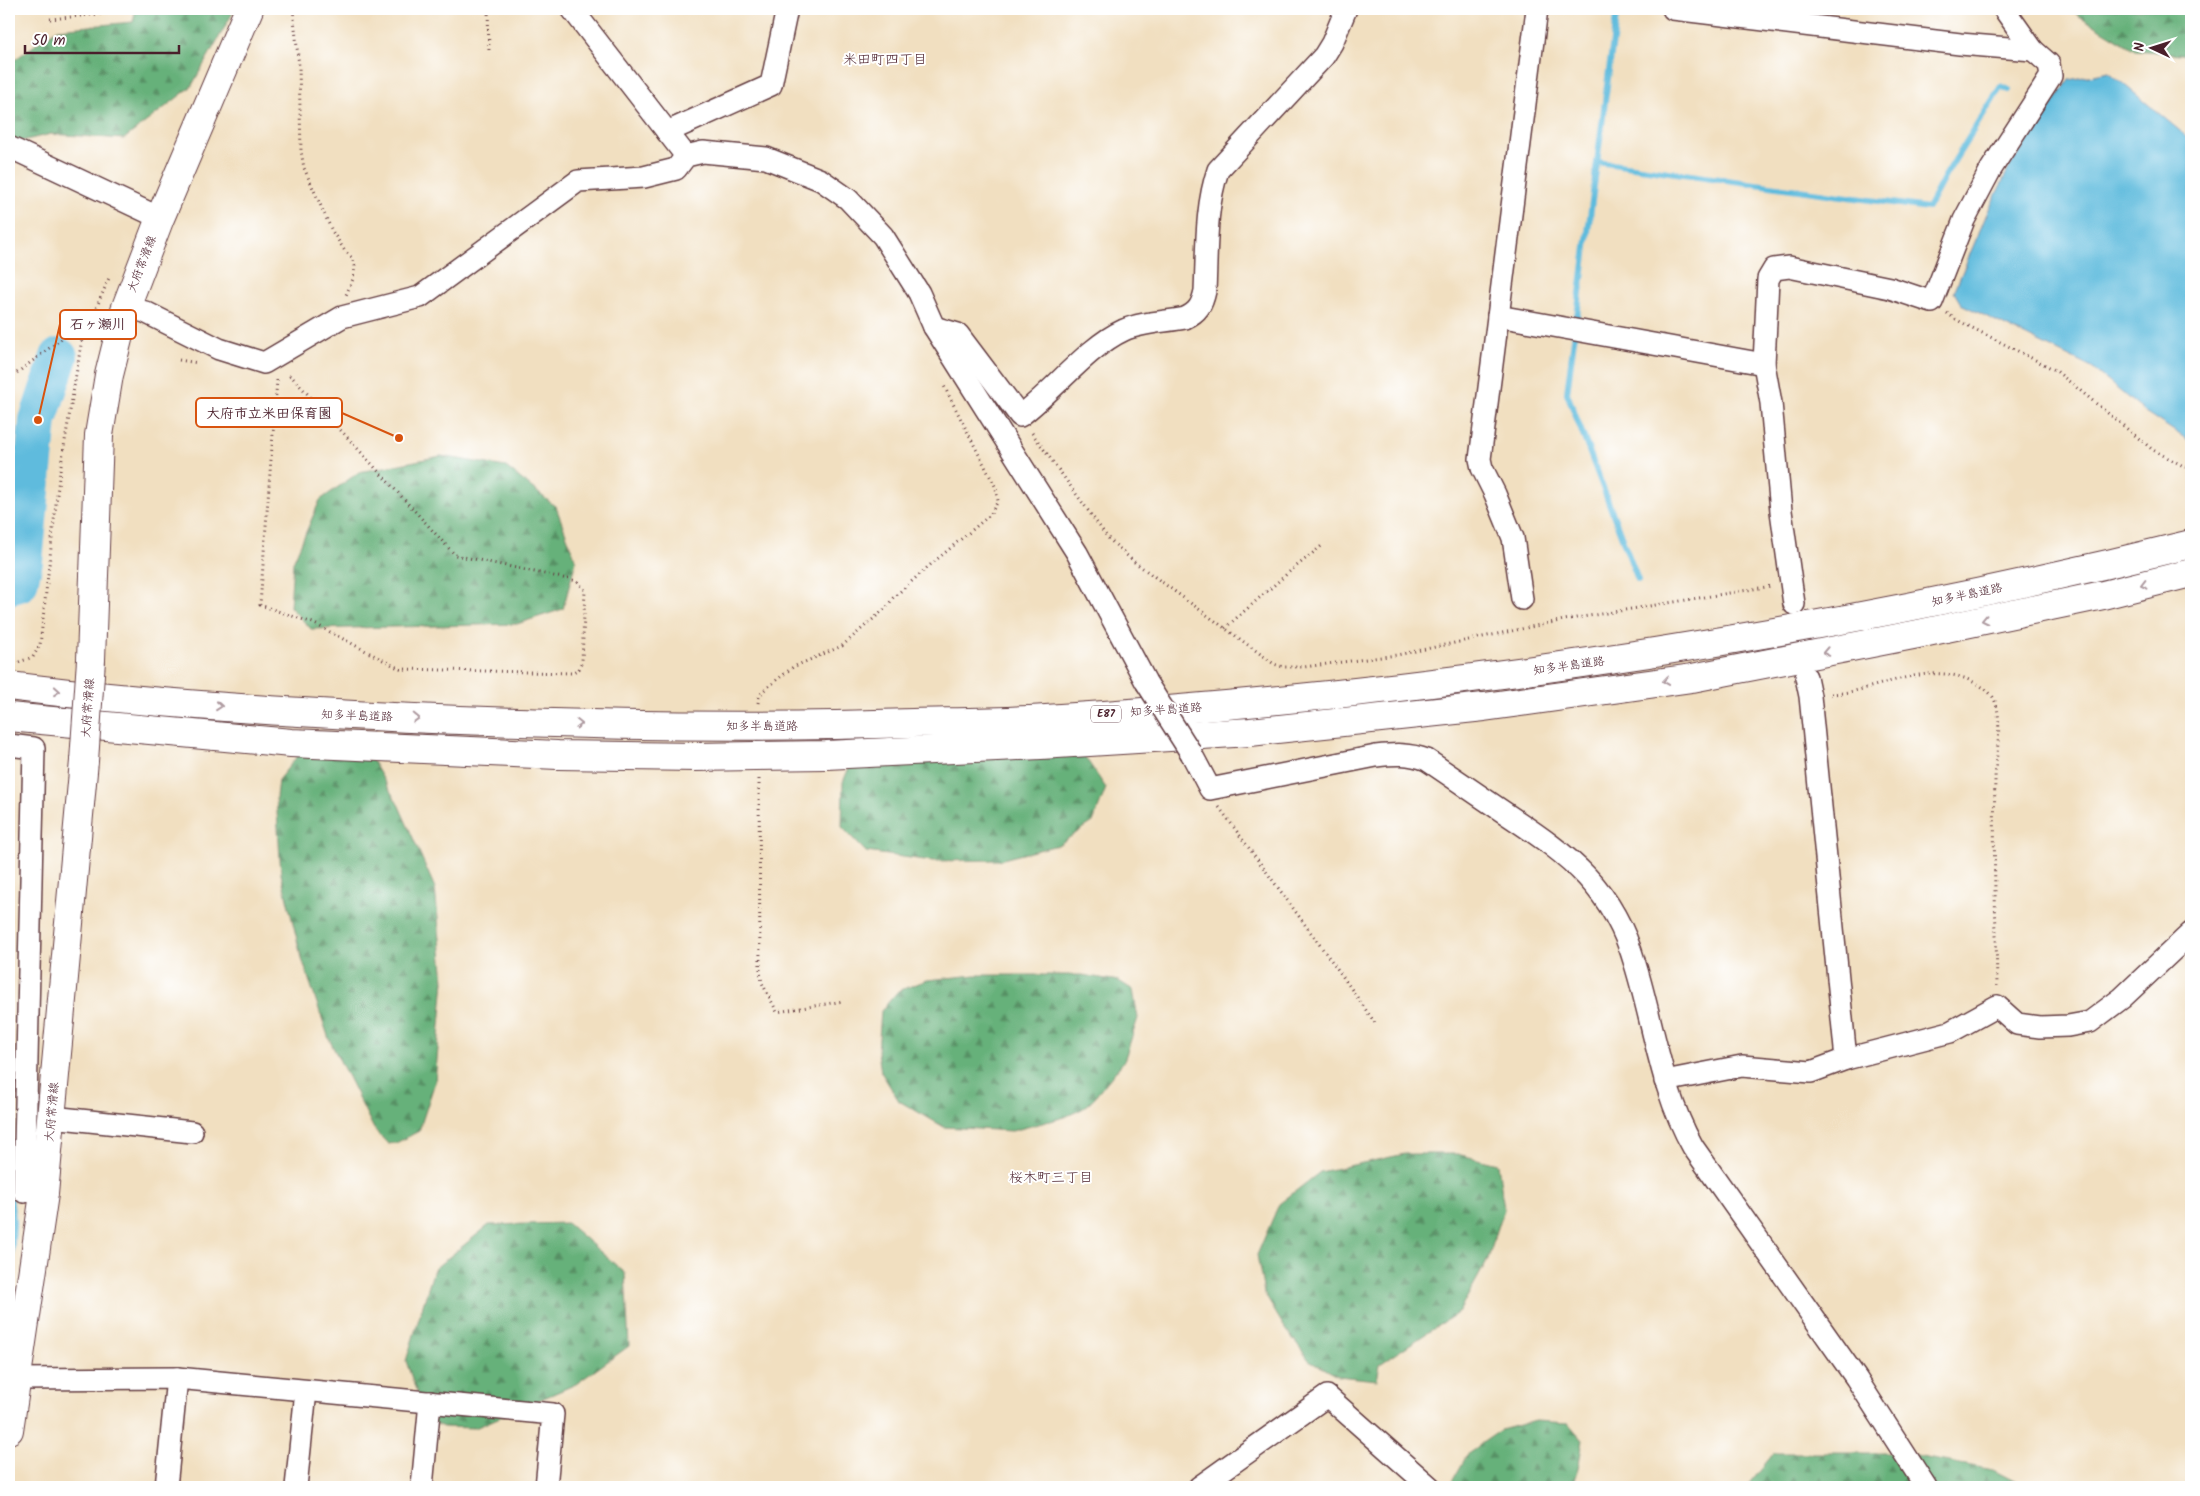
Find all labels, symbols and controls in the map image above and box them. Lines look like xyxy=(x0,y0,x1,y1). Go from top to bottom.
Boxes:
scale bar xyxy=(25,22,179,54)
north arrow xyxy=(2128,22,2178,72)
text: 50 m xyxy=(32,29,66,53)
text: N xyxy=(2129,42,2151,52)
district label: 米田町四丁目 xyxy=(843,49,927,71)
street label: 大府常滑線 xyxy=(122,233,162,295)
callout: 石ヶ瀬川 xyxy=(60,310,136,339)
text: 石ヶ瀬川 xyxy=(70,314,126,336)
callout: 大府市立米田保育園 xyxy=(196,398,342,427)
text: 大府市立米田保育園 xyxy=(206,403,332,425)
street label: 知多半島道路 xyxy=(1930,578,2004,612)
one-way arrow xyxy=(2139,579,2148,590)
one-way arrow xyxy=(1981,614,1990,625)
one-way arrow xyxy=(1822,646,1830,657)
street label: 知多半島道路 xyxy=(1532,652,1606,680)
one-way arrow xyxy=(1662,676,1671,686)
street label: 大府常滑線 xyxy=(76,677,100,739)
one-way arrow xyxy=(53,686,61,697)
street label: 知多半島道路 xyxy=(1129,698,1203,722)
one-way arrow xyxy=(215,700,223,711)
street label: 知多半島道路 xyxy=(321,705,393,727)
road number: E87 xyxy=(1091,706,1121,722)
one-way arrow xyxy=(412,713,420,723)
street label: 知多半島道路 xyxy=(726,717,798,736)
one-way arrow xyxy=(575,719,583,730)
street label: 大府常滑線 xyxy=(40,1081,64,1143)
district label: 桜木町三丁目 xyxy=(1009,1167,1093,1189)

